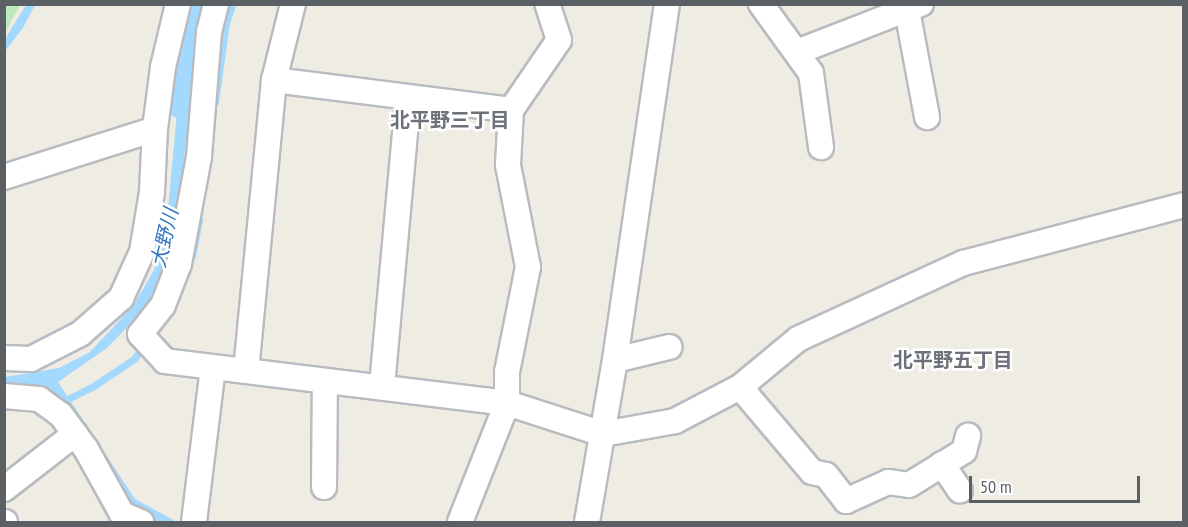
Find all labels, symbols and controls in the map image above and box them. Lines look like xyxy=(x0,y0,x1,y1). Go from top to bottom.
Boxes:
district label: 北平野三丁目 xyxy=(390,108,510,132)
water label: 大野川 xyxy=(147,206,183,270)
district label: 北平野五丁目 xyxy=(893,348,1013,372)
scale bar xyxy=(972,464,1143,502)
text: 50 m xyxy=(980,475,1012,498)

